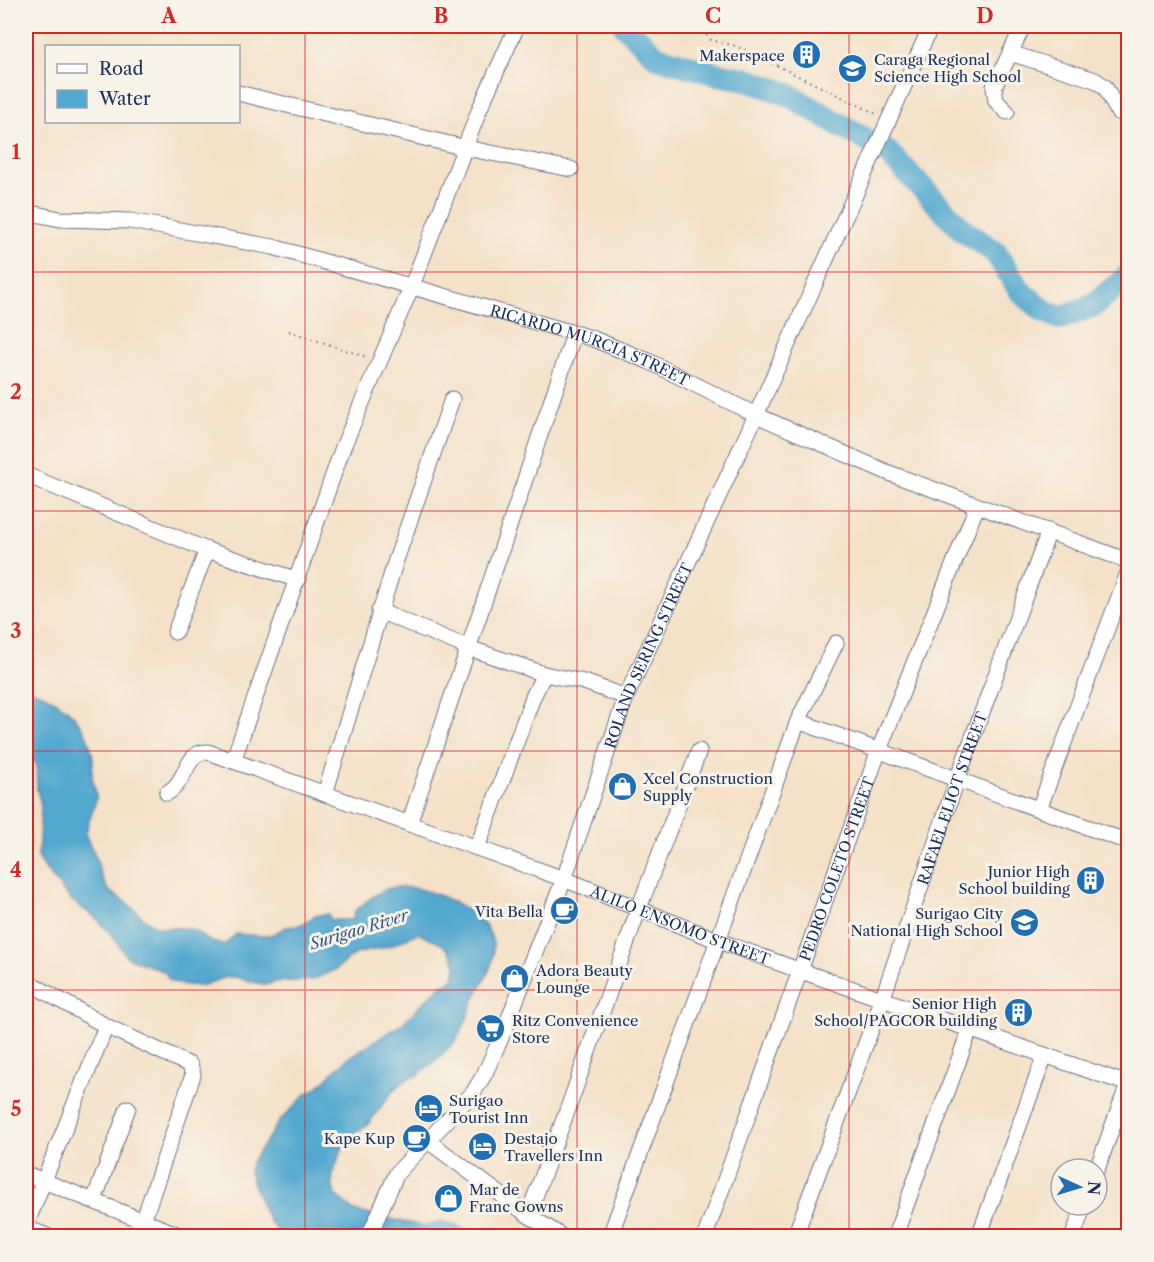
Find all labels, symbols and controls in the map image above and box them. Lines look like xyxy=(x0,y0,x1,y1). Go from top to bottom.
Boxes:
text: A xyxy=(160,4,177,28)
text: B xyxy=(434,4,449,28)
text: C xyxy=(705,4,721,28)
text: D xyxy=(976,4,994,28)
building icon: Makerspace xyxy=(790,39,822,71)
legend xyxy=(45,45,240,123)
place label: Makerspace xyxy=(699,46,785,65)
place label: Caraga Regional Science High School xyxy=(874,50,1022,86)
school or university icon: Caraga Regional Science High School xyxy=(837,52,869,84)
text: Road xyxy=(99,58,144,80)
text: Water xyxy=(98,88,151,110)
text: 1 xyxy=(12,140,21,164)
street label: RICARDO MURCIA STREET xyxy=(488,300,693,390)
text: 2 xyxy=(10,380,22,404)
street label: ROLAND SERING STREET xyxy=(600,559,696,751)
text: 3 xyxy=(10,619,22,643)
street label: RAFAEL ELIOT STREET xyxy=(913,708,991,887)
place label: Xcel Construction Supply xyxy=(642,769,773,805)
shop icon: Xcel Construction Supply xyxy=(606,771,638,803)
street label: PEDRO COLETO STREET xyxy=(795,773,878,964)
text: 4 xyxy=(10,858,22,882)
place label: Junior High School building xyxy=(959,862,1071,898)
building icon: Junior High School building xyxy=(1075,864,1107,896)
street label: ALILO ENSOMO STREET xyxy=(587,881,774,969)
cafe icon: Vita Bella xyxy=(548,895,580,927)
place label: Vita Bella xyxy=(474,902,543,921)
water label: Surigao River xyxy=(306,904,412,954)
place label: Surigao City National High School xyxy=(850,904,1004,940)
school or university icon: Surigao City National High School xyxy=(1008,906,1040,938)
place label: Adora Beauty Lounge xyxy=(535,961,634,997)
shop icon: Adora Beauty Lounge xyxy=(499,963,531,995)
place label: Senior High School/PAGCOR building xyxy=(814,994,998,1030)
building icon: Senior High School/PAGCOR building xyxy=(1002,996,1034,1028)
place label: Ritz Convenience Store xyxy=(512,1011,638,1047)
supermarket icon: Ritz Convenience Store xyxy=(475,1013,507,1045)
place label: Surigao Tourist Inn xyxy=(449,1091,529,1127)
hotel icon: Surigao Tourist Inn xyxy=(412,1093,444,1125)
text: 5 xyxy=(10,1097,22,1121)
cafe icon: Kape Kup xyxy=(400,1122,432,1154)
place label: Kape Kup xyxy=(324,1129,395,1148)
place label: Destajo Travellers Inn xyxy=(504,1129,603,1165)
hotel icon: Destajo Travellers Inn xyxy=(467,1131,499,1163)
north arrow xyxy=(1049,1157,1109,1217)
place label: Mar de Franc Gowns xyxy=(469,1180,563,1216)
text: N xyxy=(1083,1180,1104,1196)
shop icon: Mar de Franc Gowns xyxy=(432,1182,464,1214)

